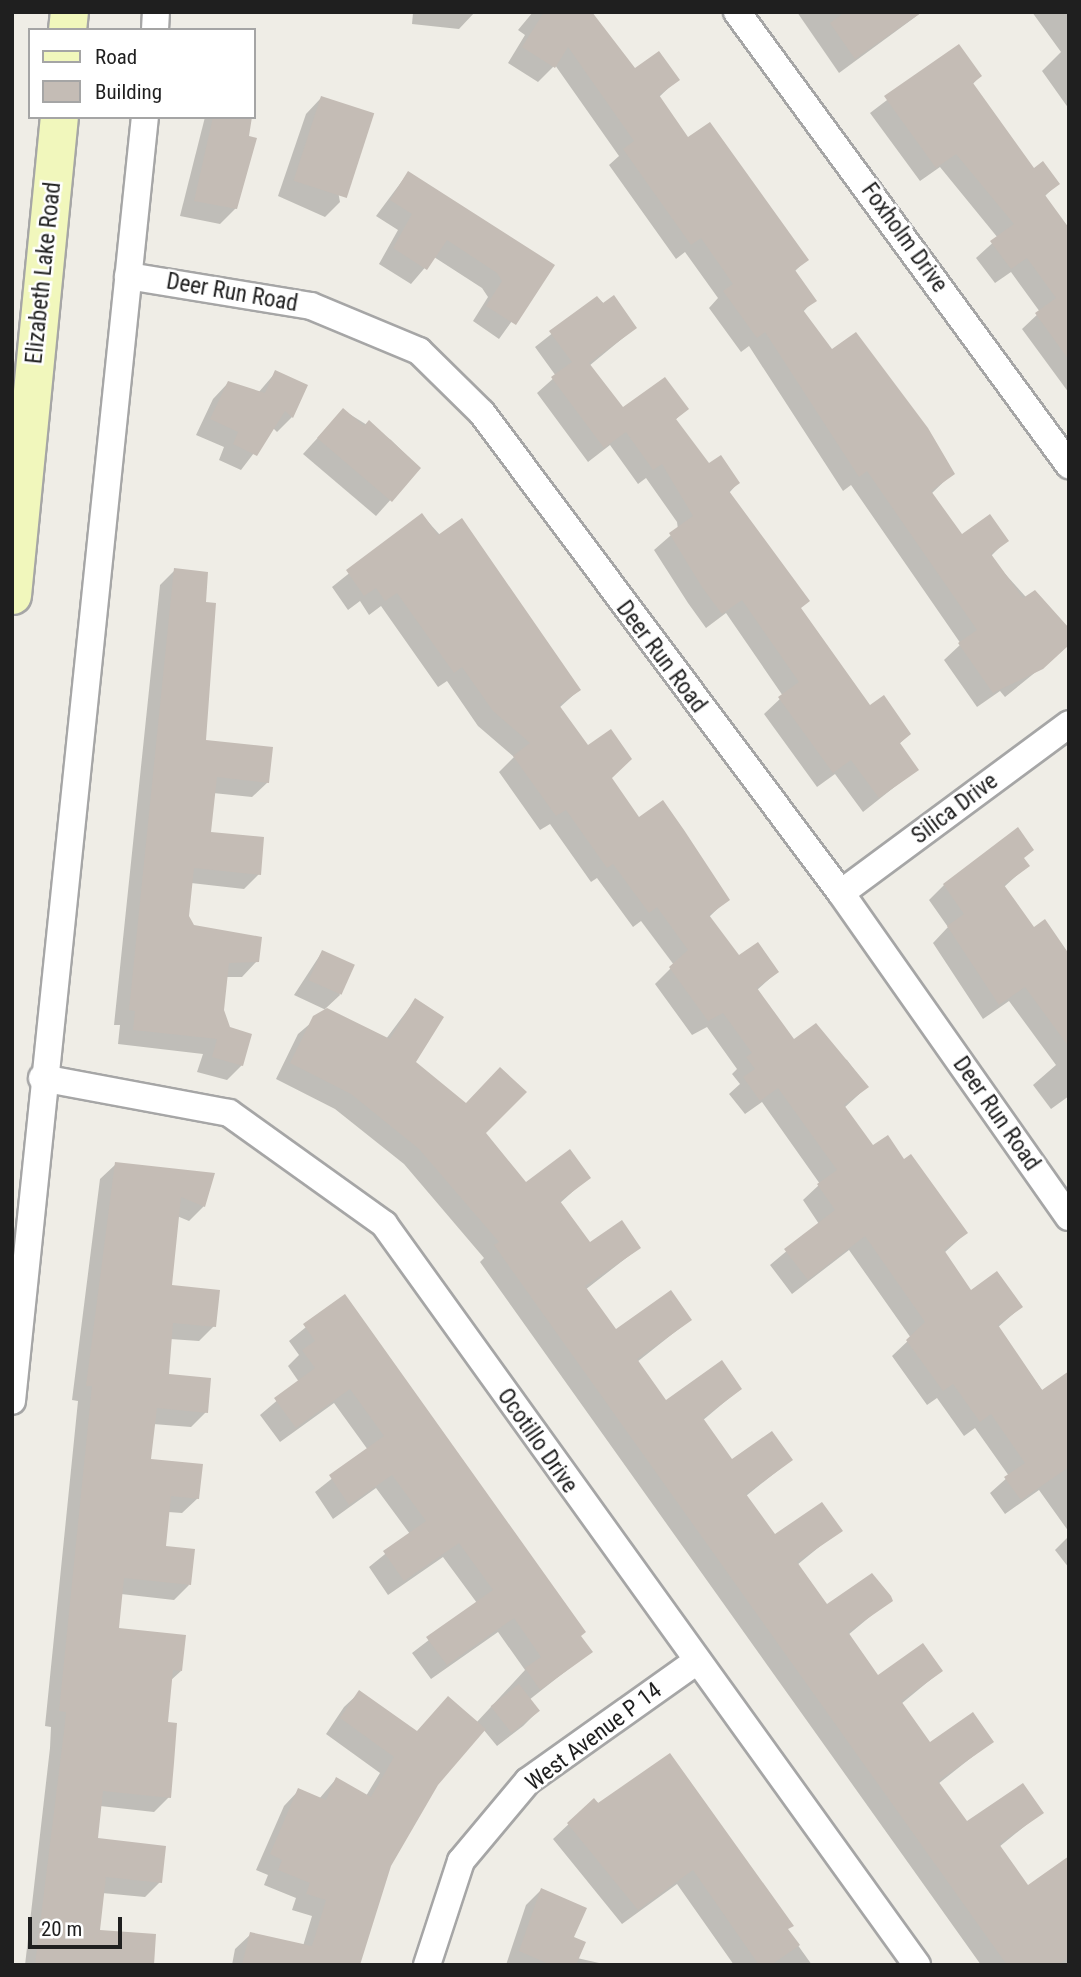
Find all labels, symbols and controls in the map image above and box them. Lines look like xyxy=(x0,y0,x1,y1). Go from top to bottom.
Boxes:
legend xyxy=(28,28,256,119)
text: Road xyxy=(95,45,137,69)
text: Building xyxy=(95,80,162,104)
street label: Foxholm Drive xyxy=(855,178,953,298)
street label: Elizabeth Lake Road xyxy=(21,181,67,365)
street label: Deer Run Road xyxy=(164,268,300,318)
street label: Deer Run Road xyxy=(610,596,712,718)
street label: Silica Drive xyxy=(907,768,1003,850)
street label: Deer Run Road xyxy=(947,1052,1045,1176)
street label: Ocotillo Drive xyxy=(491,1383,583,1499)
street label: West Avenue P 14 xyxy=(521,1677,667,1797)
scale bar xyxy=(32,1904,126,1948)
text: 20 m xyxy=(41,1917,82,1941)

